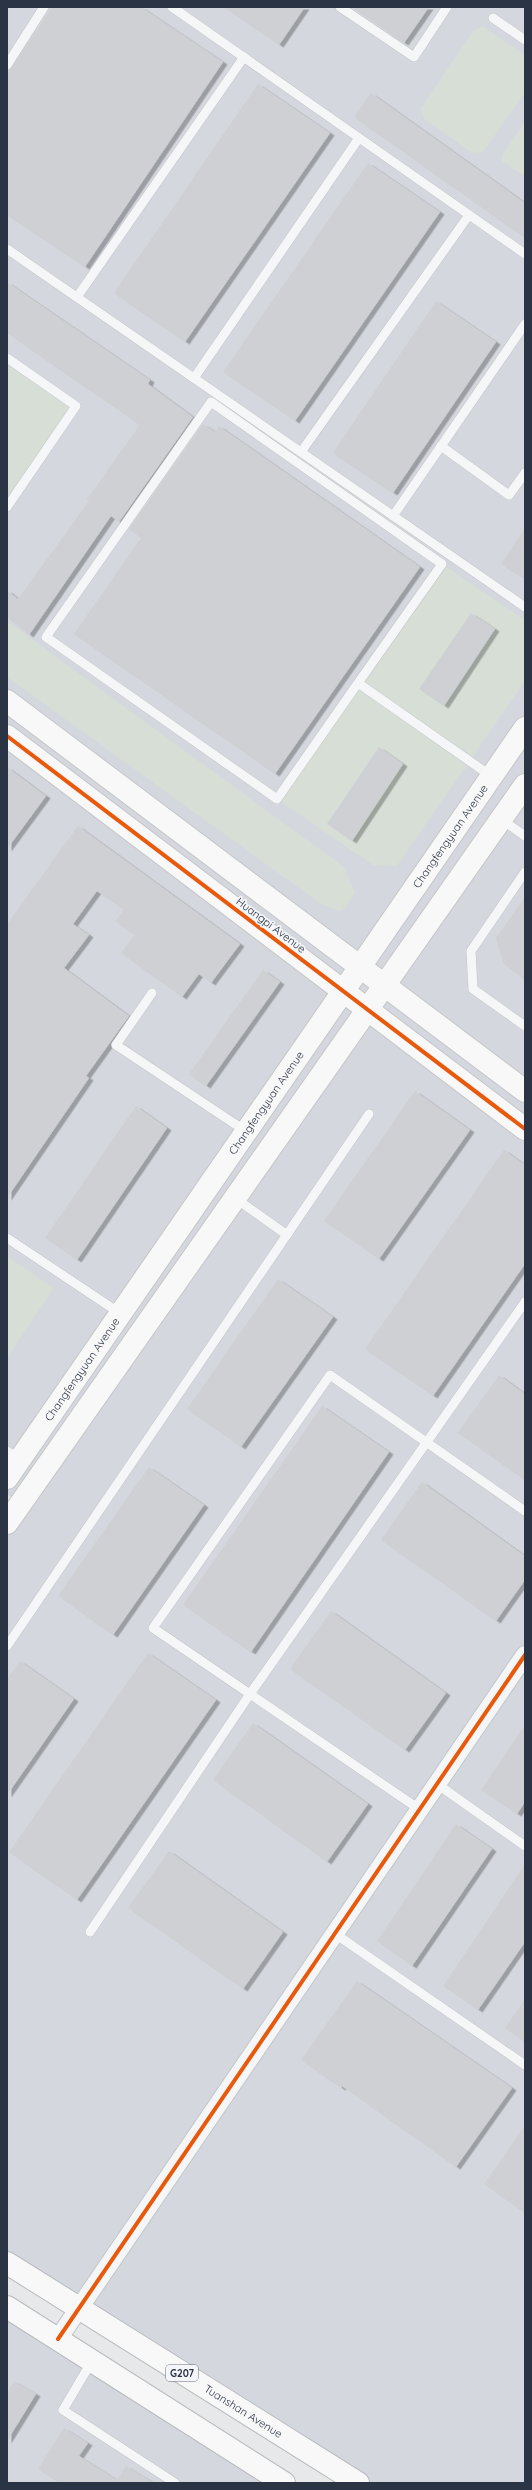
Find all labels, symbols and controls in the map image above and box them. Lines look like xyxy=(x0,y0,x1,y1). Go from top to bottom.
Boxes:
street label: Changfengyuan Avenue xyxy=(410,782,491,891)
street label: Huangpi Avenue xyxy=(233,894,309,956)
street label: Changfengyuan Avenue xyxy=(226,1048,307,1157)
street label: Changfengyuan Avenue xyxy=(41,1315,123,1424)
road number: G207 xyxy=(166,2365,198,2381)
street label: Tuanshan Avenue xyxy=(202,2381,285,2441)

